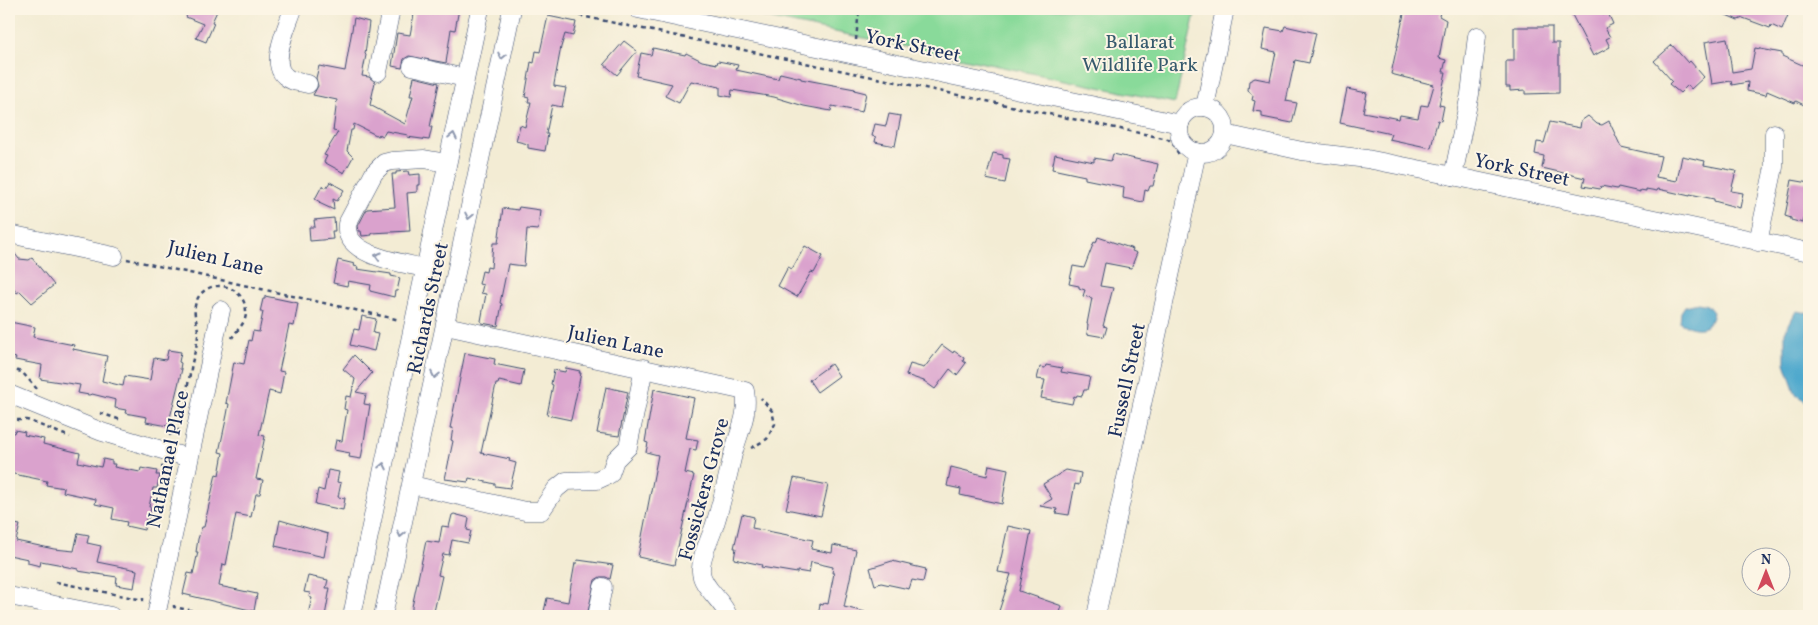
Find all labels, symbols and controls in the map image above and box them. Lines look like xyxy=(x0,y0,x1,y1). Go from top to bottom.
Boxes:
street label: York Street xyxy=(862,23,963,71)
park label: Ballarat Wildlife Park xyxy=(1082,29,1198,80)
one-way arrow xyxy=(497,52,507,61)
one-way arrow xyxy=(447,131,458,140)
street label: York Street xyxy=(1471,147,1572,195)
one-way arrow xyxy=(464,211,474,220)
street label: Julien Lane xyxy=(165,234,266,284)
street label: Richards Street xyxy=(401,240,457,377)
one-way arrow xyxy=(374,252,383,262)
street label: Julien Lane xyxy=(565,319,666,367)
street label: Fussell Street xyxy=(1102,320,1154,440)
one-way arrow xyxy=(430,370,441,379)
street label: Nathanael Place xyxy=(141,388,197,531)
street label: Fossickers Grove xyxy=(672,415,737,564)
one-way arrow xyxy=(378,461,388,470)
one-way arrow xyxy=(396,529,407,538)
north arrow xyxy=(1740,548,1790,598)
text: N xyxy=(1761,551,1771,570)

